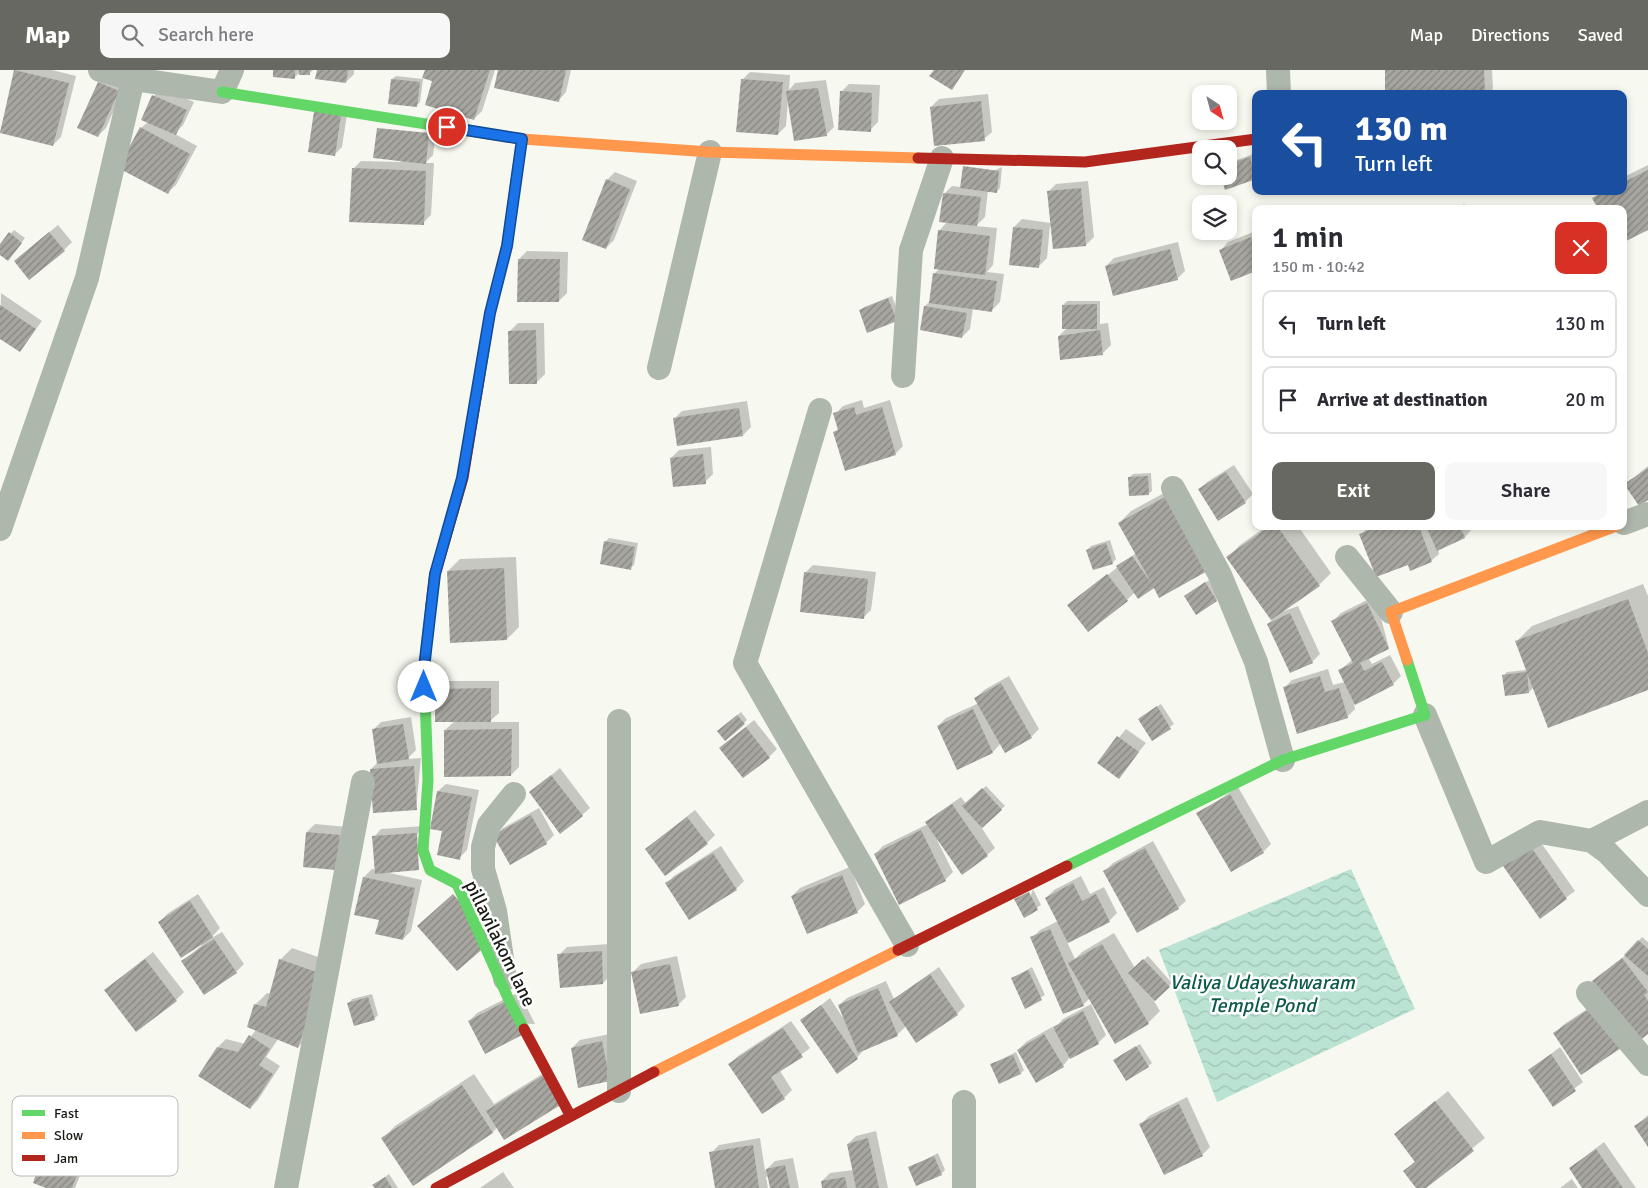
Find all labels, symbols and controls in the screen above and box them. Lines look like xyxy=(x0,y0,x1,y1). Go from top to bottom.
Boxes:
search box xyxy=(100,13,450,58)
text: Map xyxy=(25,20,70,50)
icon: search xyxy=(118,21,146,49)
text: Search here xyxy=(158,23,254,47)
text: Map xyxy=(1410,24,1443,46)
text: Directions xyxy=(1471,24,1550,46)
text: Saved xyxy=(1578,24,1623,46)
north arrow xyxy=(1192,85,1238,130)
map controls xyxy=(1192,85,1237,240)
pin xyxy=(426,106,468,148)
text: 130 m xyxy=(1355,107,1448,150)
icon: left xyxy=(1272,110,1337,175)
icon: arrive xyxy=(433,113,461,141)
button: search xyxy=(1192,140,1237,185)
text: Turn left xyxy=(1355,150,1433,177)
button: layers xyxy=(1192,195,1237,240)
text: 1 min xyxy=(1272,219,1344,256)
button: close xyxy=(1555,222,1607,274)
text: 150 m · 10:42 xyxy=(1272,257,1365,277)
icon: left xyxy=(1274,310,1302,338)
text: Turn left xyxy=(1317,312,1386,336)
text: 130 m xyxy=(1555,312,1605,336)
icon: arrive xyxy=(1274,386,1302,414)
text: Arrive at destination xyxy=(1317,388,1488,412)
text: 20 m xyxy=(1565,388,1605,412)
button: Exit xyxy=(1272,462,1435,520)
button: Share xyxy=(1445,462,1607,520)
position arrow xyxy=(397,660,449,712)
street label: pillavilakom lane xyxy=(459,876,541,1011)
water label: Valiya Udayeshwaram Temple Pond xyxy=(1169,970,1356,1018)
legend xyxy=(12,1096,178,1176)
text: Fast xyxy=(54,1105,79,1122)
text: Slow xyxy=(54,1127,83,1144)
text: Jam xyxy=(54,1150,78,1167)

